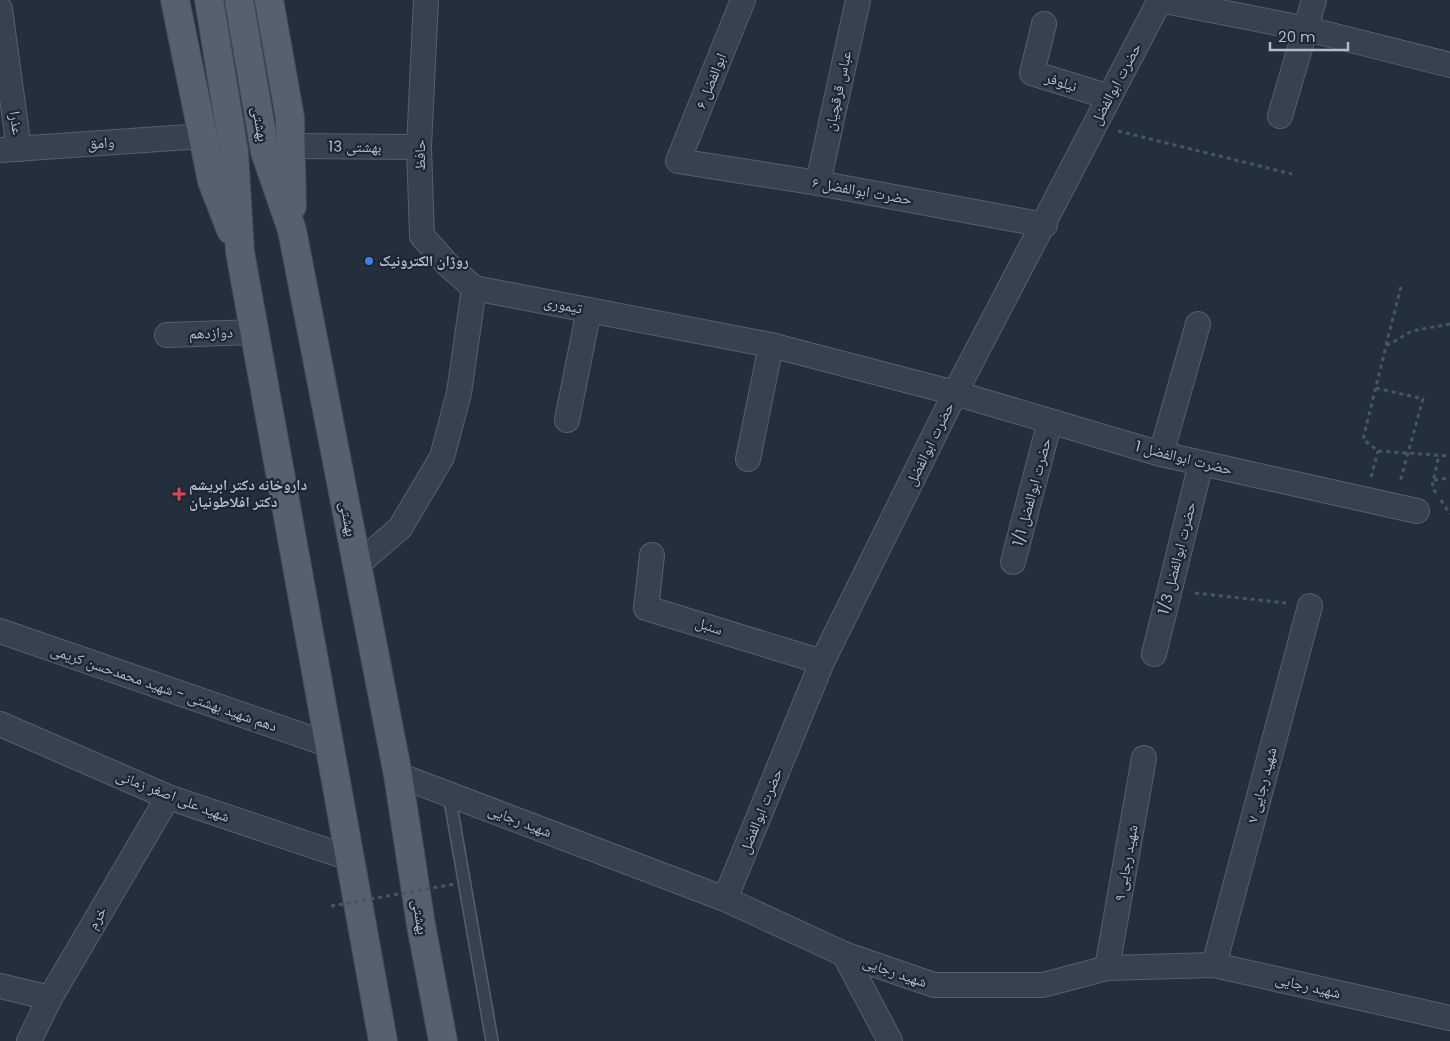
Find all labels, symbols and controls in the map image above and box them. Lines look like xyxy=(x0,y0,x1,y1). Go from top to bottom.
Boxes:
scale bar xyxy=(1270,20,1348,52)
text: 20 m xyxy=(1278,26,1316,47)
street label: حضرت ابوالفضل xyxy=(1085,38,1146,129)
street label: عباس قرقچیان xyxy=(819,48,856,133)
street label: ابوالفضل ۶ xyxy=(690,50,731,112)
street label: نیلوفر xyxy=(1041,66,1080,97)
street label: بهشتی xyxy=(247,105,274,143)
street label: عذرا xyxy=(4,110,29,137)
street label: وامق xyxy=(87,131,115,154)
street label: بهشتی 13 xyxy=(328,136,382,157)
street label: حافظ xyxy=(409,139,430,171)
street label: حضرت ابوالفضل ۶ xyxy=(810,171,914,210)
place label: روژان الکترونیک xyxy=(379,250,469,271)
marker: روژان الکترونیک xyxy=(363,255,375,267)
street label: تیموری xyxy=(542,290,585,319)
street label: دوازدهم xyxy=(188,321,234,344)
street label: حضرت ابوالفضل xyxy=(900,398,959,489)
street label: حضرت ابوالفضل 1/1 xyxy=(1007,435,1056,548)
street label: حضرت ابوالفضل 1 xyxy=(1133,435,1235,480)
place label: داروخانه دکتر ابریشم دکتر افلاطونیان xyxy=(189,474,307,512)
marker: داروخانه دکتر ابریشم دکتر افلاطونیان xyxy=(173,488,185,500)
street label: بهشتی xyxy=(335,499,362,538)
street label: حضرت ابوالفضل 1/3 xyxy=(1152,499,1201,616)
street label: سنبل xyxy=(693,611,726,640)
street label: دهم شهید بهشتی - شهید محمدحسن کریمی xyxy=(48,639,280,736)
street label: شهید رجایی ۷ xyxy=(1241,745,1282,825)
street label: شهید علی اصغر زمانی xyxy=(113,764,233,827)
street label: حضرت ابوالفضل xyxy=(734,764,787,857)
street label: شهید رجایی xyxy=(485,799,555,842)
street label: شهید رجایی ۹ xyxy=(1108,823,1143,903)
street label: بهشتی xyxy=(407,898,434,936)
street label: خرم xyxy=(82,902,112,933)
street label: شهید رجایی xyxy=(860,951,930,992)
street label: شهید رجایی xyxy=(1273,968,1343,1003)

